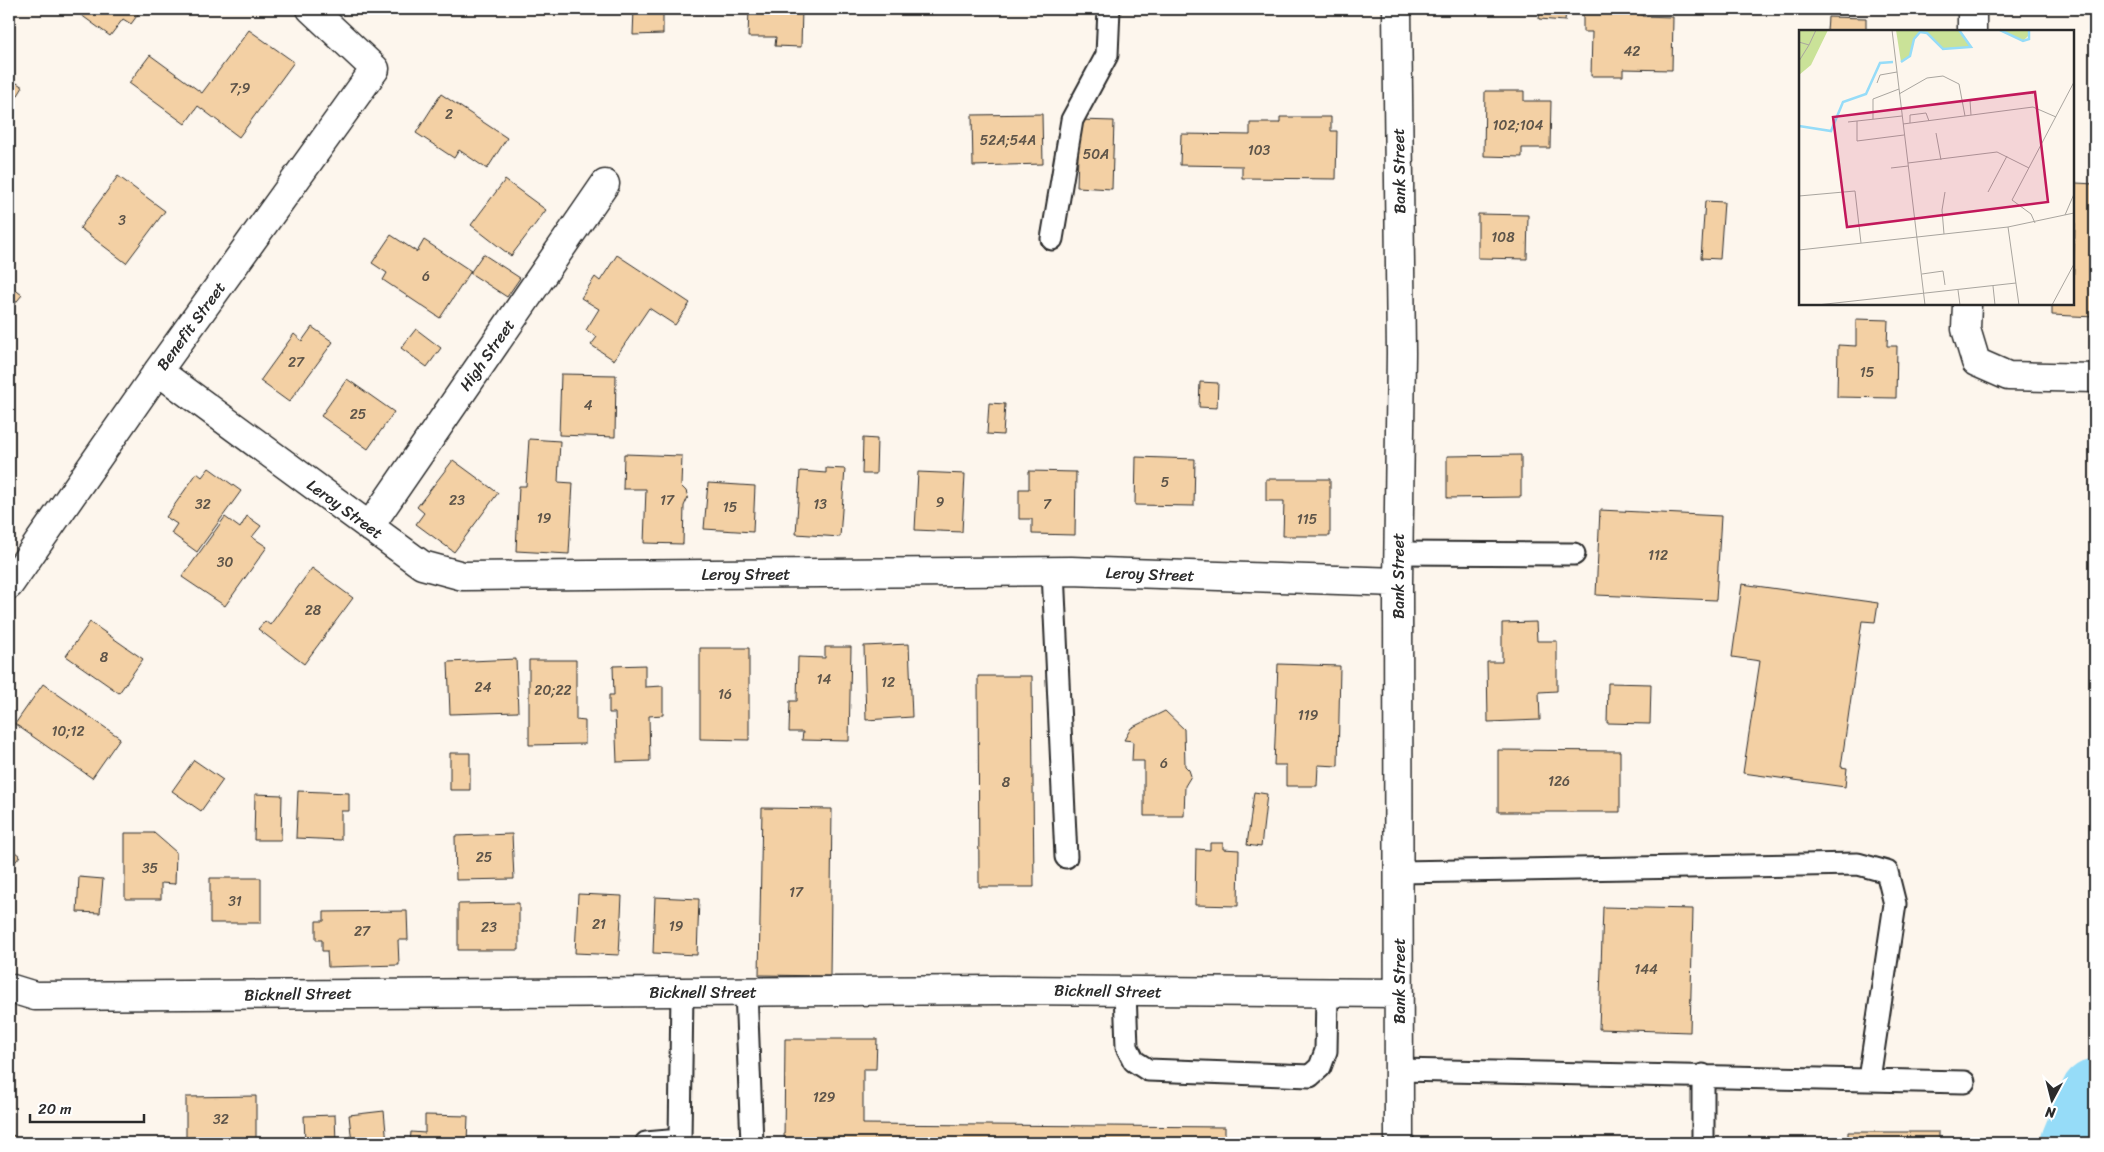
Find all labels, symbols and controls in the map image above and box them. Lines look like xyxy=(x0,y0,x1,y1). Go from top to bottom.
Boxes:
inset map xyxy=(1799,30,2074,305)
house number: 42 xyxy=(1624,39,1640,64)
house number: 7;9 xyxy=(230,76,251,101)
house number: 2 xyxy=(445,102,453,127)
house number: 102;104 xyxy=(1493,113,1544,138)
house number: 52A;54A xyxy=(980,128,1036,153)
street label: Bank Street xyxy=(1384,128,1414,214)
house number: 103 xyxy=(1248,138,1271,163)
house number: 50A xyxy=(1083,142,1109,167)
house number: 3 xyxy=(118,208,126,233)
house number: 108 xyxy=(1491,225,1515,250)
house number: 6 xyxy=(422,264,430,289)
street label: Benefit Street xyxy=(149,275,233,377)
street label: High Street xyxy=(451,313,523,397)
house number: 27 xyxy=(288,350,305,375)
house number: 15 xyxy=(1860,360,1875,385)
house number: 4 xyxy=(584,393,593,418)
house number: 25 xyxy=(350,402,367,427)
house number: 5 xyxy=(1161,470,1170,495)
street label: Leroy Street xyxy=(301,471,389,547)
house number: 23 xyxy=(449,488,465,513)
house number: 17 xyxy=(660,488,675,513)
house number: 9 xyxy=(936,490,945,515)
house number: 32 xyxy=(195,492,211,517)
house number: 13 xyxy=(813,492,827,517)
house number: 7 xyxy=(1043,492,1052,517)
house number: 15 xyxy=(723,495,738,520)
house number: 19 xyxy=(537,506,552,531)
house number: 115 xyxy=(1297,507,1318,532)
street label: Bank Street xyxy=(1384,533,1413,619)
house number: 112 xyxy=(1648,543,1668,568)
house number: 30 xyxy=(217,550,233,575)
street label: Leroy Street xyxy=(1105,558,1195,590)
street label: Leroy Street xyxy=(702,560,790,589)
house number: 28 xyxy=(305,598,322,623)
house number: 8 xyxy=(100,645,109,670)
house number: 14 xyxy=(817,667,832,692)
house number: 12 xyxy=(881,670,895,695)
house number: 24 xyxy=(475,675,492,700)
house number: 20;22 xyxy=(534,678,572,703)
house number: 16 xyxy=(718,682,732,707)
house number: 119 xyxy=(1298,703,1319,728)
house number: 10;12 xyxy=(51,719,85,744)
house number: 6 xyxy=(1160,751,1168,776)
house number: 126 xyxy=(1548,769,1570,794)
house number: 8 xyxy=(1002,770,1011,795)
house number: 25 xyxy=(476,845,493,870)
house number: 35 xyxy=(142,856,159,881)
house number: 17 xyxy=(789,880,804,905)
house number: 31 xyxy=(228,889,242,914)
house number: 21 xyxy=(592,912,606,937)
house number: 19 xyxy=(669,914,684,939)
house number: 23 xyxy=(481,915,497,940)
house number: 27 xyxy=(354,919,371,944)
street label: Bank Street xyxy=(1385,938,1414,1024)
house number: 144 xyxy=(1634,957,1658,982)
street label: Bicknell Street xyxy=(1054,976,1162,1006)
street label: Bicknell Street xyxy=(649,978,757,1007)
street label: Bicknell Street xyxy=(244,979,352,1009)
north arrow xyxy=(2026,1074,2076,1124)
house number: 129 xyxy=(813,1085,836,1110)
scale bar xyxy=(30,1092,144,1124)
text: 20 m xyxy=(38,1096,72,1122)
text: N xyxy=(2044,1099,2058,1126)
house number: 32 xyxy=(213,1107,229,1132)

